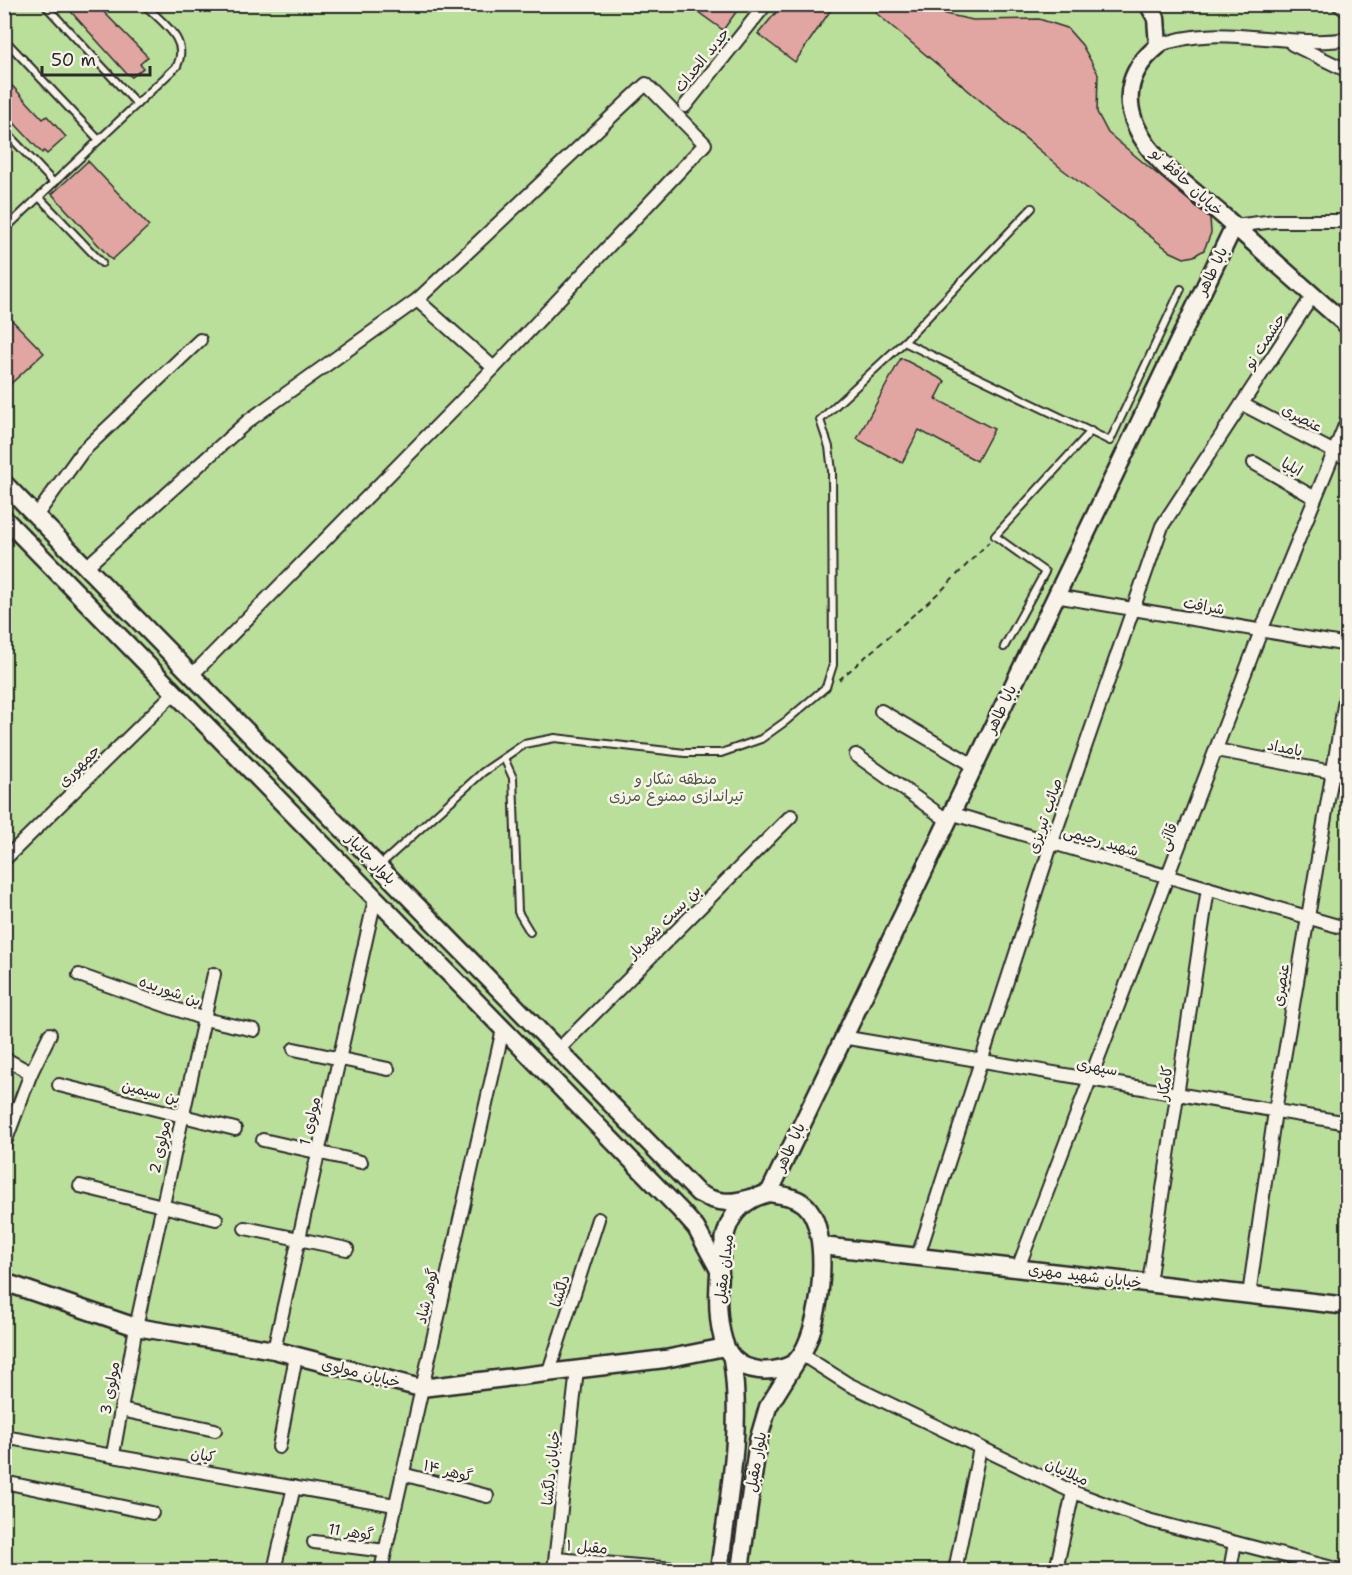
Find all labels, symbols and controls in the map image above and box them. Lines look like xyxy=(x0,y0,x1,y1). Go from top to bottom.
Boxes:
street label: جدبد الحداث xyxy=(670,24,734,96)
scale bar xyxy=(42,39,150,77)
text: 50 m xyxy=(51,48,96,72)
street label: خیابان حافظ نو xyxy=(1146,143,1227,221)
street label: بابا طاهر xyxy=(1191,243,1232,300)
street label: حشمت نو xyxy=(1239,309,1290,373)
street label: عنصری xyxy=(1278,399,1326,437)
street label: ایلیا xyxy=(1278,453,1306,481)
street label: شرافت xyxy=(1182,593,1226,619)
street label: بابا طاهر xyxy=(980,681,1021,738)
street label: بامداد xyxy=(1265,735,1305,761)
street label: جمهوری xyxy=(53,740,105,792)
park label: منطقه شکار و تیراندازی ممنوع مرزی xyxy=(609,769,744,806)
street label: صائب تبریزی xyxy=(1023,776,1067,856)
street label: قاآنی xyxy=(1154,820,1182,854)
street label: شهید رحیمی xyxy=(1061,821,1141,861)
street label: بلوار جانباز xyxy=(341,828,400,889)
street label: بن بست شهریار xyxy=(622,881,705,964)
street label: عنصری xyxy=(1268,962,1294,1008)
street label: بن شوریده xyxy=(136,971,204,1011)
street label: سپهری xyxy=(1075,1054,1119,1080)
street label: کامکار xyxy=(1153,1065,1177,1102)
street label: بن سیمین xyxy=(120,1075,182,1109)
street label: مولوی 1 xyxy=(295,1095,325,1147)
street label: مولوی 2 xyxy=(145,1119,175,1175)
street label: بابا طاهر xyxy=(769,1119,810,1176)
street label: میدان مقبل xyxy=(710,1233,738,1305)
street label: خیابان شهید مهری xyxy=(1027,1259,1143,1293)
street label: گوهر شاد xyxy=(411,1266,443,1326)
street label: دلگشا xyxy=(545,1272,575,1310)
street label: خیابان مولوی xyxy=(320,1354,402,1392)
street label: مولوی 3 xyxy=(95,1360,125,1416)
street label: خیابان دلگشا xyxy=(537,1429,565,1507)
street label: بلوار مقبل xyxy=(741,1430,771,1494)
street label: کیان xyxy=(189,1443,217,1467)
street label: میلانیان xyxy=(1042,1454,1092,1490)
street label: گوهر ۱۴ xyxy=(421,1455,475,1487)
street label: گوهر 11 xyxy=(327,1519,375,1545)
street label: مقبل ۱ xyxy=(566,1535,608,1559)

